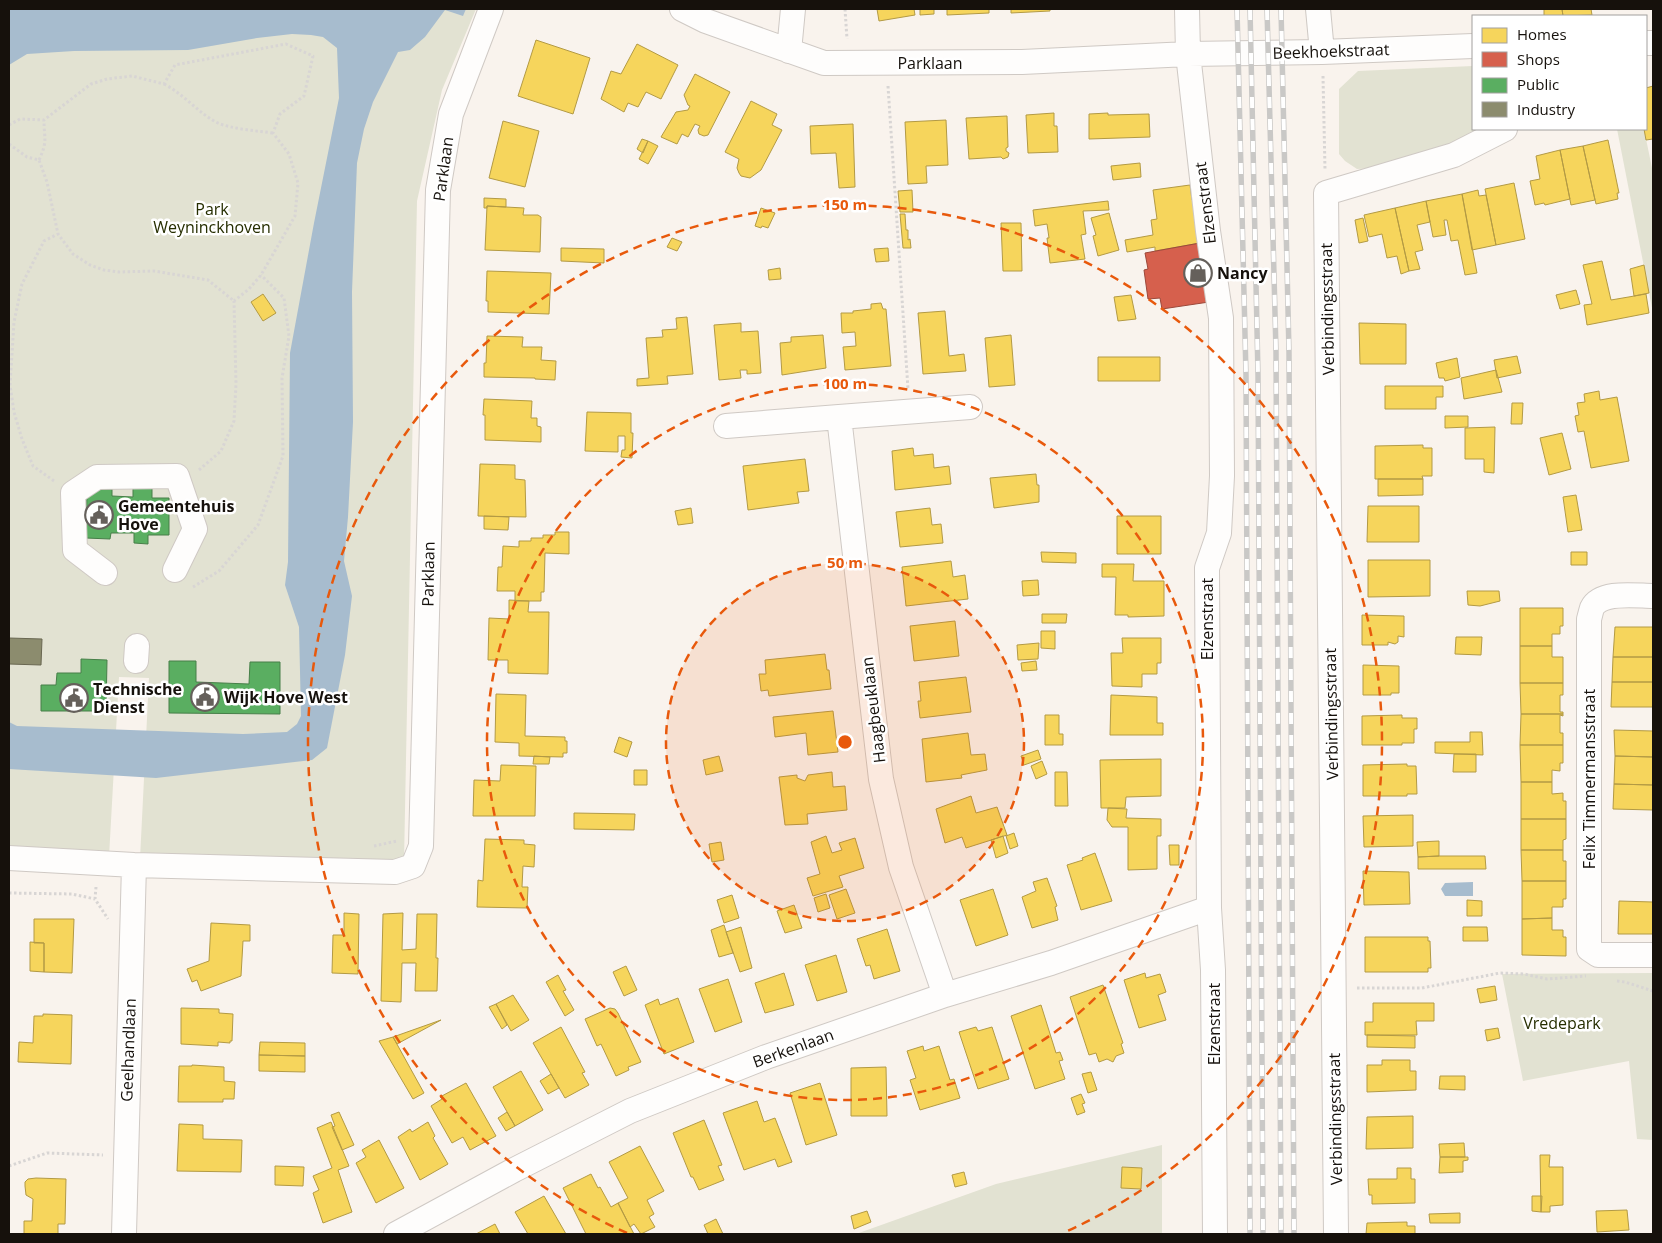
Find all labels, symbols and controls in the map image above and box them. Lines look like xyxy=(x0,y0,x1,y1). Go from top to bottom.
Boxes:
legend xyxy=(1472,15,1647,130)
text: Homes xyxy=(1517,24,1567,44)
street label: Beekhoekstraat xyxy=(1272,38,1390,64)
text: Shops xyxy=(1517,49,1560,69)
street label: Parklaan xyxy=(897,52,963,74)
text: Public xyxy=(1517,74,1559,94)
text: Industry xyxy=(1517,99,1575,119)
street label: Parklaan xyxy=(428,135,458,203)
street label: Elzenstraat xyxy=(1189,160,1221,245)
text: 150 m xyxy=(823,194,867,214)
park label: Park Weyninckhoven xyxy=(153,198,271,238)
street label: Verbindingsstraat xyxy=(1315,243,1339,375)
shop icon: Nancy xyxy=(1183,258,1213,288)
place label: Nancy xyxy=(1217,262,1268,284)
text: 100 m xyxy=(823,373,867,393)
place label: Gemeentehuis Hove xyxy=(118,495,234,535)
public building icon: Gemeentehuis Hove xyxy=(84,500,114,530)
street label: Parklaan xyxy=(416,541,440,607)
text: 50 m xyxy=(827,552,863,572)
street label: Elzenstraat xyxy=(1196,577,1218,660)
street label: Verbindingsstraat xyxy=(1319,648,1343,780)
street label: Haagbeuklaan xyxy=(856,656,890,764)
place label: Technische Dienst xyxy=(93,678,182,718)
public building icon: Wijk Hove West xyxy=(190,682,220,712)
public building icon: Technische Dienst xyxy=(59,683,89,713)
place label: Wijk Hove West xyxy=(224,686,348,708)
street label: Felix Timmermansstraat xyxy=(1578,689,1600,869)
centre of rings xyxy=(836,733,854,751)
street label: Elzenstraat xyxy=(1203,982,1225,1065)
street label: Geelhandlaan xyxy=(115,998,141,1102)
park label: Vredepark xyxy=(1523,1012,1601,1034)
street label: Berkenlaan xyxy=(749,1023,837,1073)
street label: Verbindingsstraat xyxy=(1323,1053,1347,1185)

